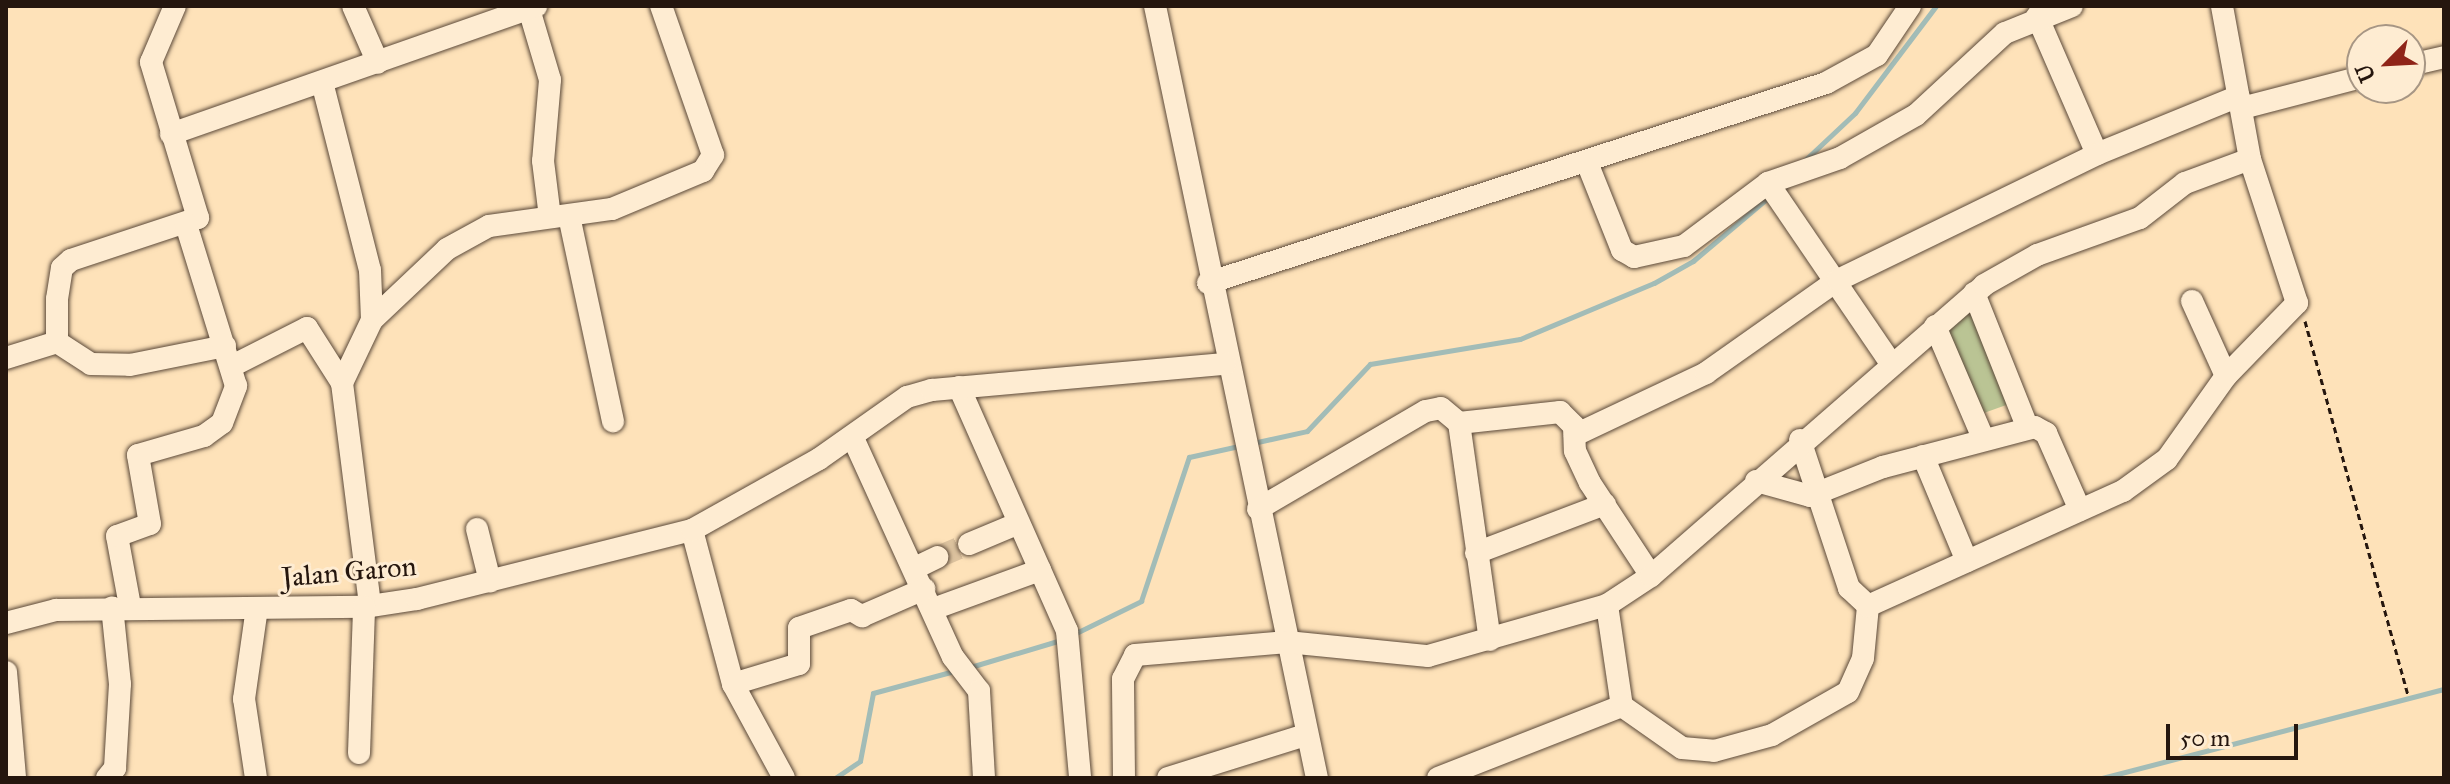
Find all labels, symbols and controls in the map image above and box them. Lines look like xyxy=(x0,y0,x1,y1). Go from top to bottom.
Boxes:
north arrow xyxy=(2346,24,2426,104)
text: U xyxy=(2350,60,2381,87)
street label: Jalan Garon xyxy=(280,549,418,595)
scale bar xyxy=(2170,708,2302,758)
text: 50 m xyxy=(2180,723,2230,753)

